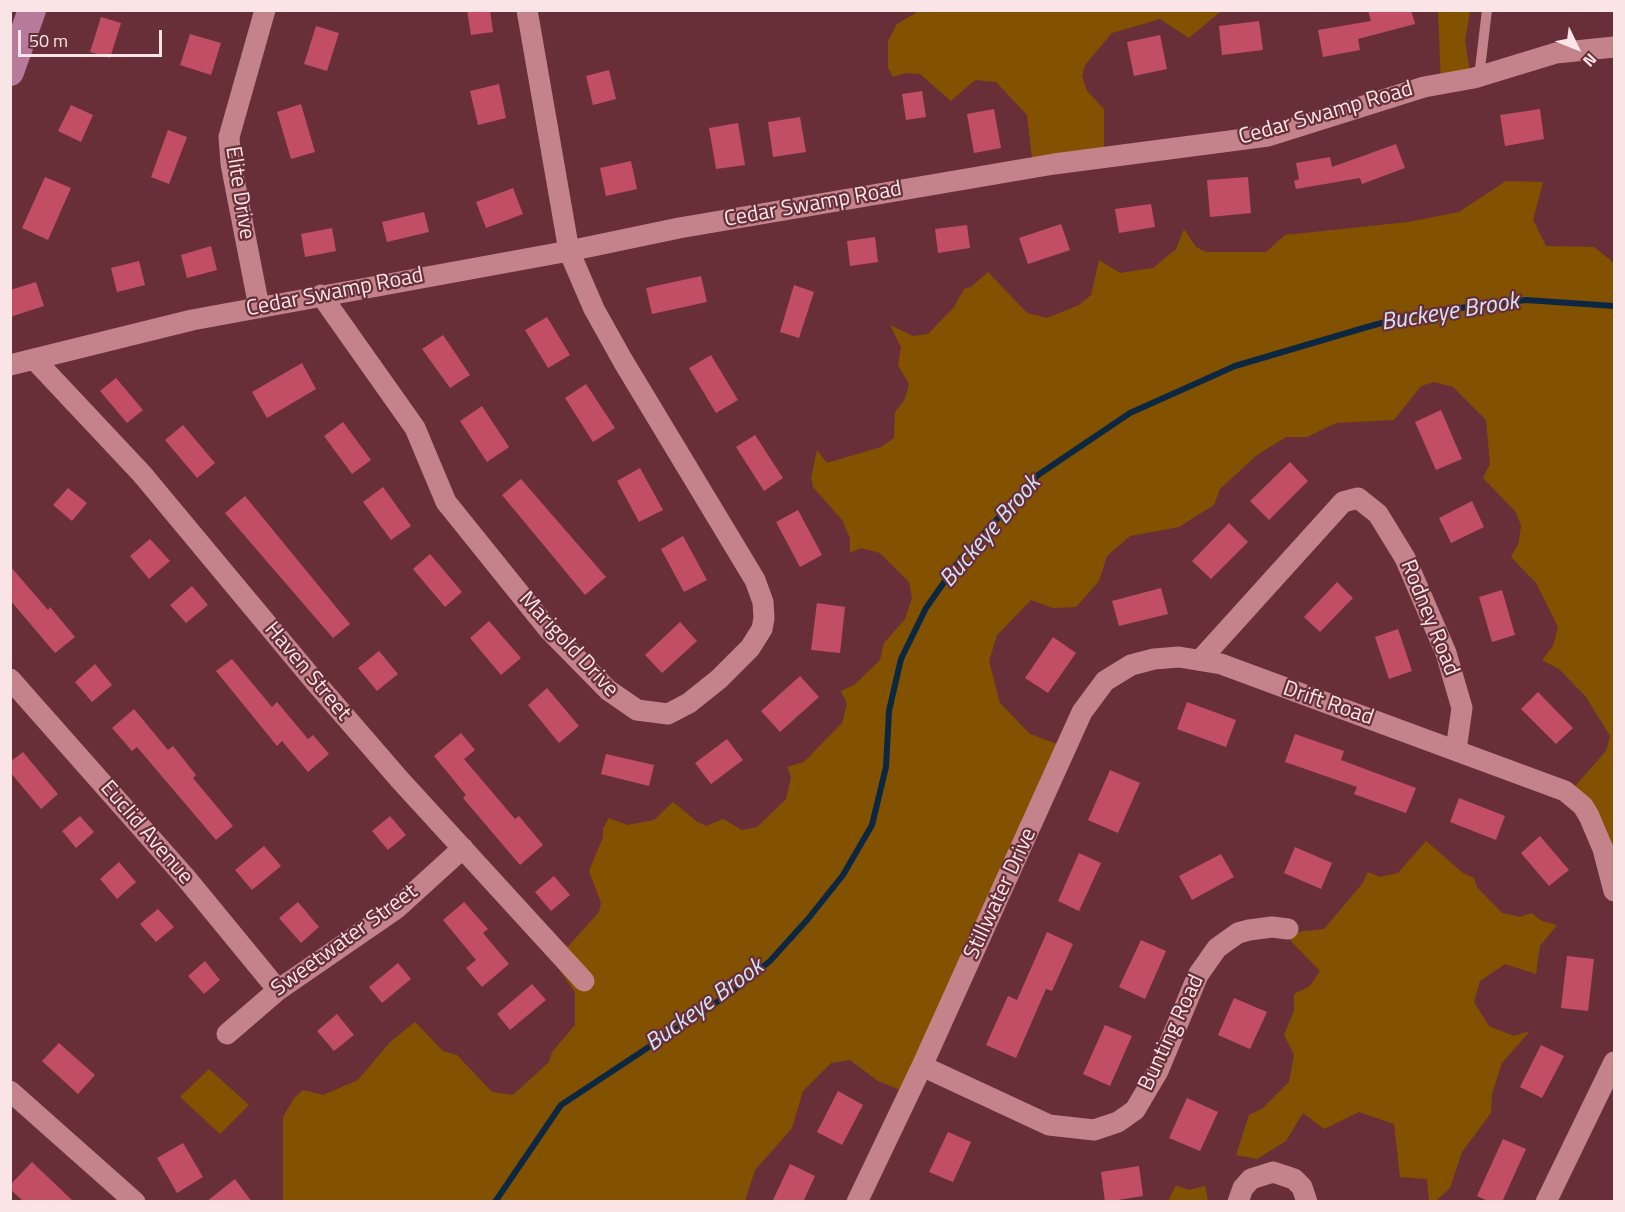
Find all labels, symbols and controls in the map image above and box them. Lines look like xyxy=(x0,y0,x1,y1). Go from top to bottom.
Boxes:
scale bar xyxy=(21,18,165,56)
north arrow xyxy=(1547,18,1607,78)
text: 50 m xyxy=(29,27,68,54)
text: N xyxy=(1578,48,1603,73)
street label: Cedar Swamp Road xyxy=(1236,77,1416,151)
street label: Elite Drive xyxy=(219,145,259,241)
street label: Cedar Swamp Road xyxy=(722,176,904,234)
street label: Cedar Swamp Road xyxy=(244,263,426,323)
water label: Buckeye Brook xyxy=(1379,288,1521,338)
water label: Buckeye Brook xyxy=(934,470,1048,594)
street label: Rodney Road xyxy=(1394,556,1464,680)
street label: Marigold Drive xyxy=(512,587,624,703)
street label: Haven Street xyxy=(258,617,356,727)
street label: Drift Road xyxy=(1279,676,1377,732)
street label: Euclid Avenue xyxy=(94,776,198,890)
street label: Stillwater Drive xyxy=(959,824,1043,964)
street label: Sweetwater Street xyxy=(267,879,423,1003)
water label: Buckeye Brook xyxy=(640,953,770,1059)
street label: Bunting Road xyxy=(1134,971,1210,1095)

